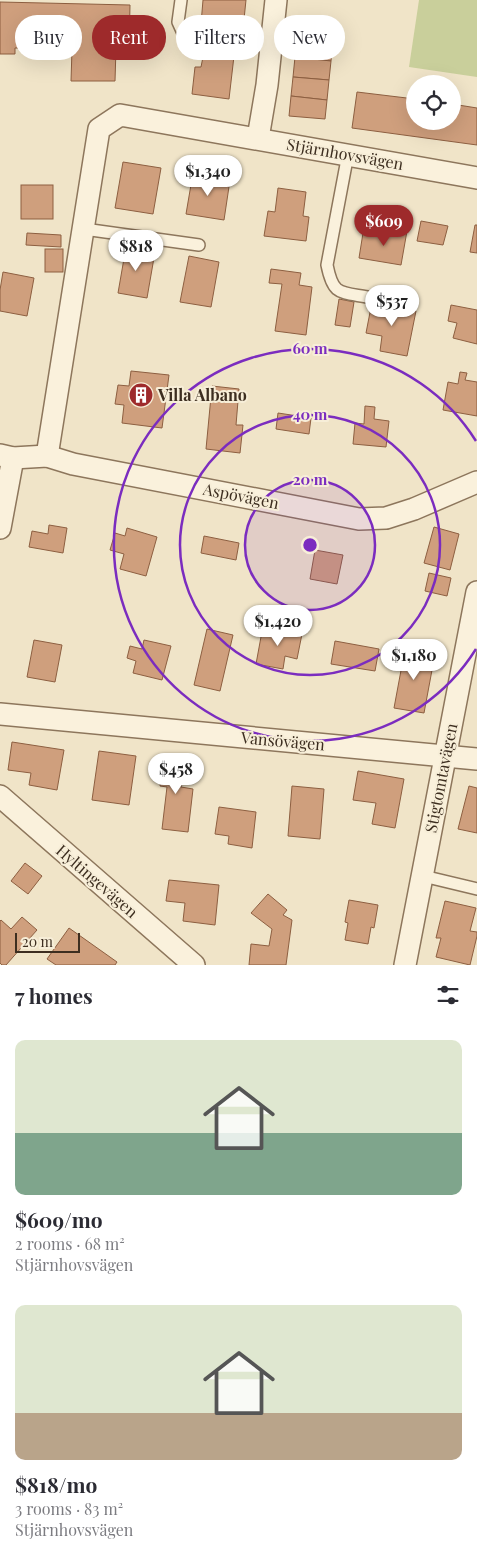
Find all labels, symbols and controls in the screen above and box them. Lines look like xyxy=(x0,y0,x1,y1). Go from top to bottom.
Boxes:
chip: Buy xyxy=(15,15,82,60)
chip: Rent xyxy=(92,15,166,60)
chip: Filters xyxy=(176,15,264,60)
chip: New xyxy=(274,15,345,60)
map controls xyxy=(406,75,461,130)
button: locate xyxy=(406,75,461,130)
street label: Stjärnhovsvägen xyxy=(285,133,406,174)
pin: $1,340 xyxy=(167,154,249,197)
text: $1,340 xyxy=(185,160,231,181)
pin: $609 xyxy=(354,204,414,247)
text: $609 xyxy=(365,210,403,231)
pin: $818 xyxy=(106,230,166,272)
text: $818 xyxy=(119,235,153,256)
pin: $537 xyxy=(362,284,422,327)
text: $537 xyxy=(376,290,408,311)
text: 60 m xyxy=(292,338,328,358)
building icon: Villa Albano xyxy=(128,382,154,408)
place label: Villa Albano xyxy=(157,384,247,405)
text: 40 m xyxy=(293,404,328,424)
text: 20 m xyxy=(293,469,328,489)
street label: Aspövägen xyxy=(200,478,281,513)
centre of rings xyxy=(301,536,319,554)
pin: $1,420 xyxy=(237,604,319,647)
text: $1,420 xyxy=(255,610,301,631)
pin: $1,180 xyxy=(373,638,455,681)
text: $1,180 xyxy=(391,644,437,665)
street label: Stigtomtavägen xyxy=(420,721,462,835)
street label: Vansövägen xyxy=(239,726,326,755)
pin: $458 xyxy=(146,752,206,795)
text: $458 xyxy=(159,758,193,779)
street label: Hyltingevägen xyxy=(52,839,143,922)
scale bar xyxy=(15,930,80,953)
text: 20 m xyxy=(22,932,53,951)
text: 7 homes xyxy=(15,981,93,1009)
icon: filters xyxy=(434,981,462,1009)
icon: home xyxy=(194,1073,284,1163)
text: $609/mo xyxy=(15,1205,103,1233)
text: 2 rooms · 68 m² xyxy=(15,1233,125,1254)
text: Stjärnhovsvägen xyxy=(15,1254,133,1275)
icon: home xyxy=(194,1338,284,1428)
text: $818/mo xyxy=(15,1470,97,1498)
text: 3 rooms · 83 m² xyxy=(15,1498,123,1519)
text: Stjärnhovsvägen xyxy=(15,1519,133,1540)

